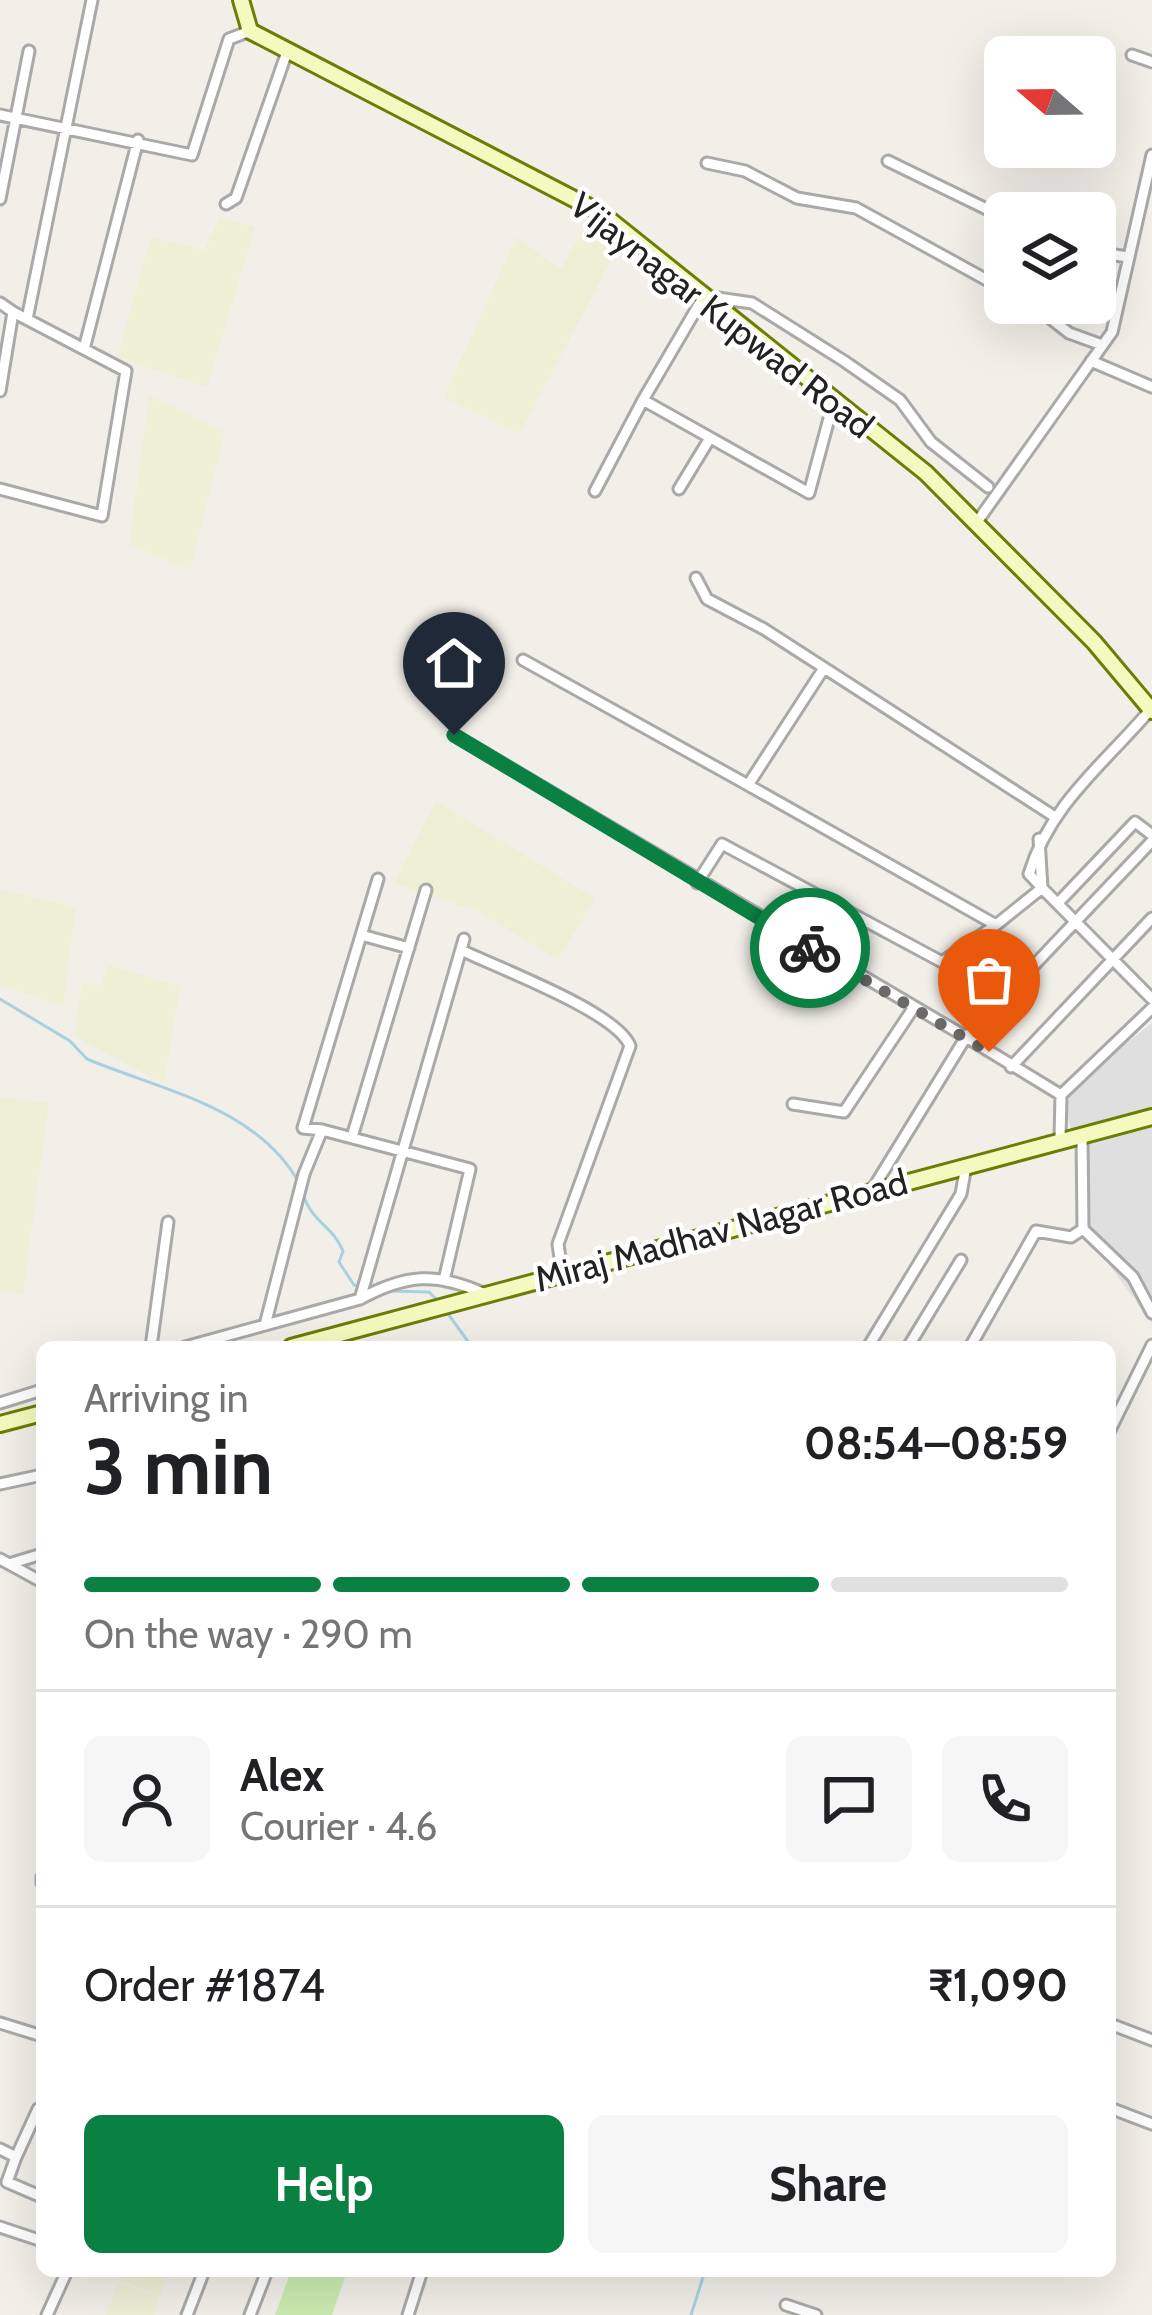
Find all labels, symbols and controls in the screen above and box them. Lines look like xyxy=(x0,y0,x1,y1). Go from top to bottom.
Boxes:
north arrow xyxy=(984,36,1116,168)
map controls xyxy=(984,36,1116,324)
street label: Vijaynagar Kupwad Road xyxy=(561,183,883,447)
button: layers xyxy=(984,192,1116,324)
pin xyxy=(403,612,505,735)
icon: home xyxy=(421,630,487,696)
courier xyxy=(750,888,870,1008)
icon: bike xyxy=(777,915,843,981)
pin xyxy=(938,929,1040,1052)
icon: bag xyxy=(956,947,1022,1013)
street label: Miraj Madhav Nagar Road xyxy=(530,1159,912,1301)
text: Arriving in xyxy=(84,1374,248,1422)
text: 08:54–08:59 xyxy=(804,1416,1068,1470)
text: 3 min xyxy=(84,1419,273,1514)
text: On the way · 290 m xyxy=(84,1610,413,1658)
button: person xyxy=(84,1736,210,1862)
button: chat xyxy=(786,1736,912,1862)
button: phone xyxy=(942,1736,1068,1862)
text: Alex xyxy=(240,1748,324,1802)
text: Courier · 4.6 xyxy=(240,1802,437,1850)
text: Order #1874 xyxy=(84,1958,325,2012)
text: ₹1,090 xyxy=(928,1958,1068,2012)
button: Help xyxy=(84,2115,564,2253)
button: Share xyxy=(588,2115,1068,2253)

